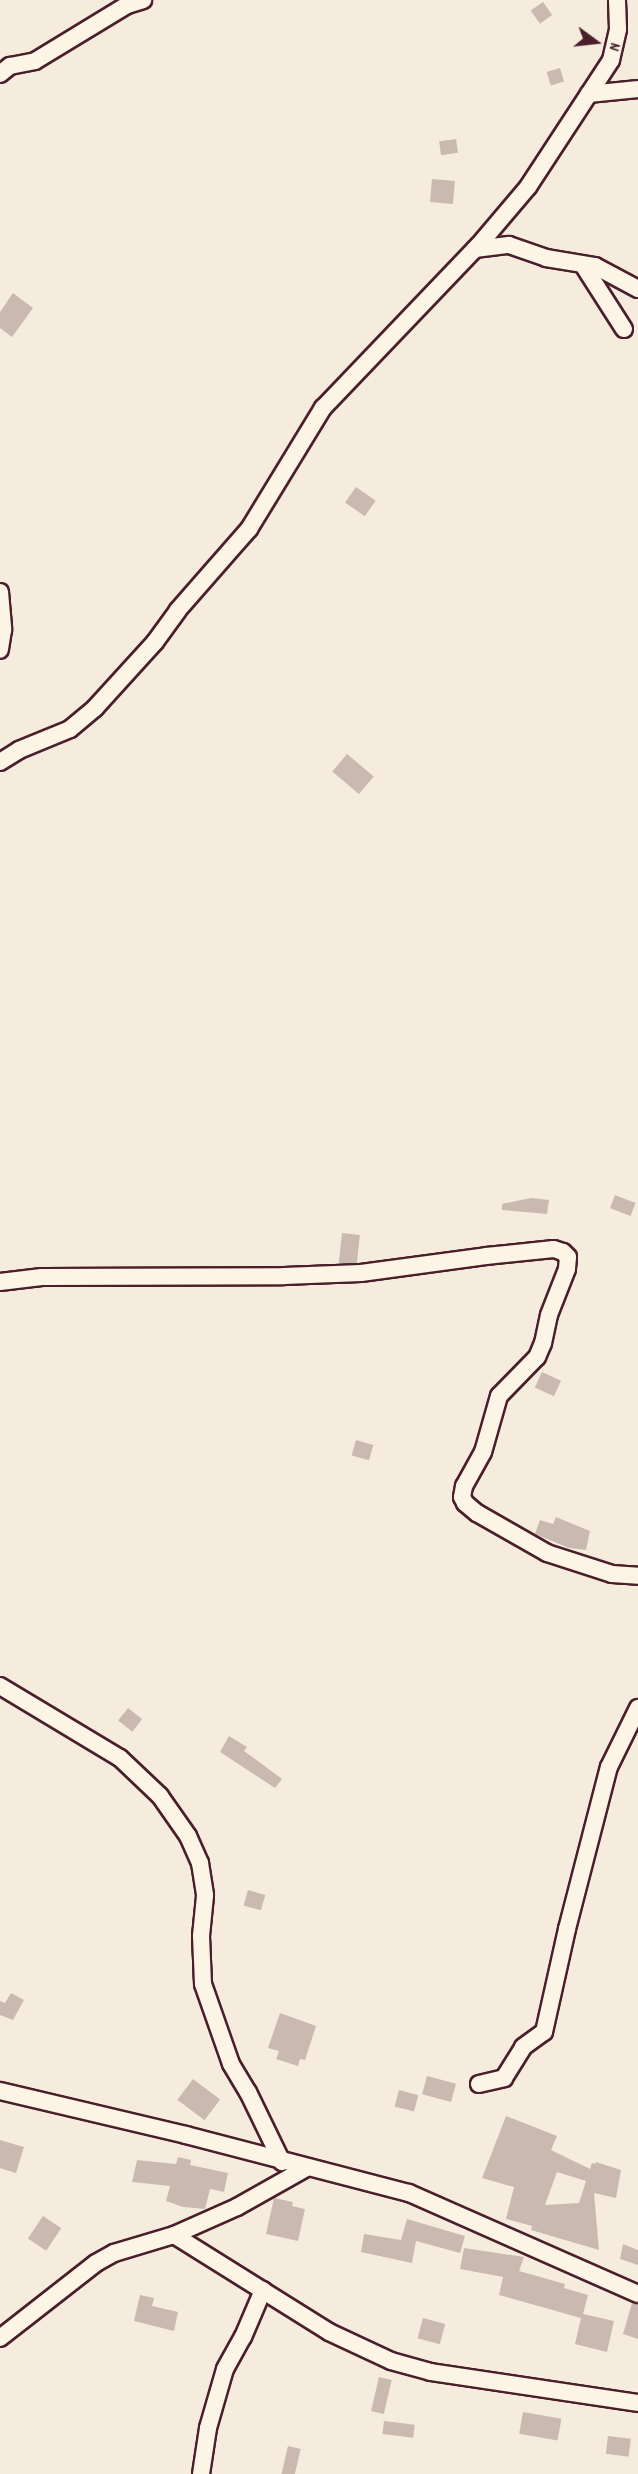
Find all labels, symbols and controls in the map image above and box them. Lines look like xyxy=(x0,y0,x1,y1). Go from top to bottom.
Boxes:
north arrow xyxy=(566,12,626,72)
text: N xyxy=(602,40,626,54)

